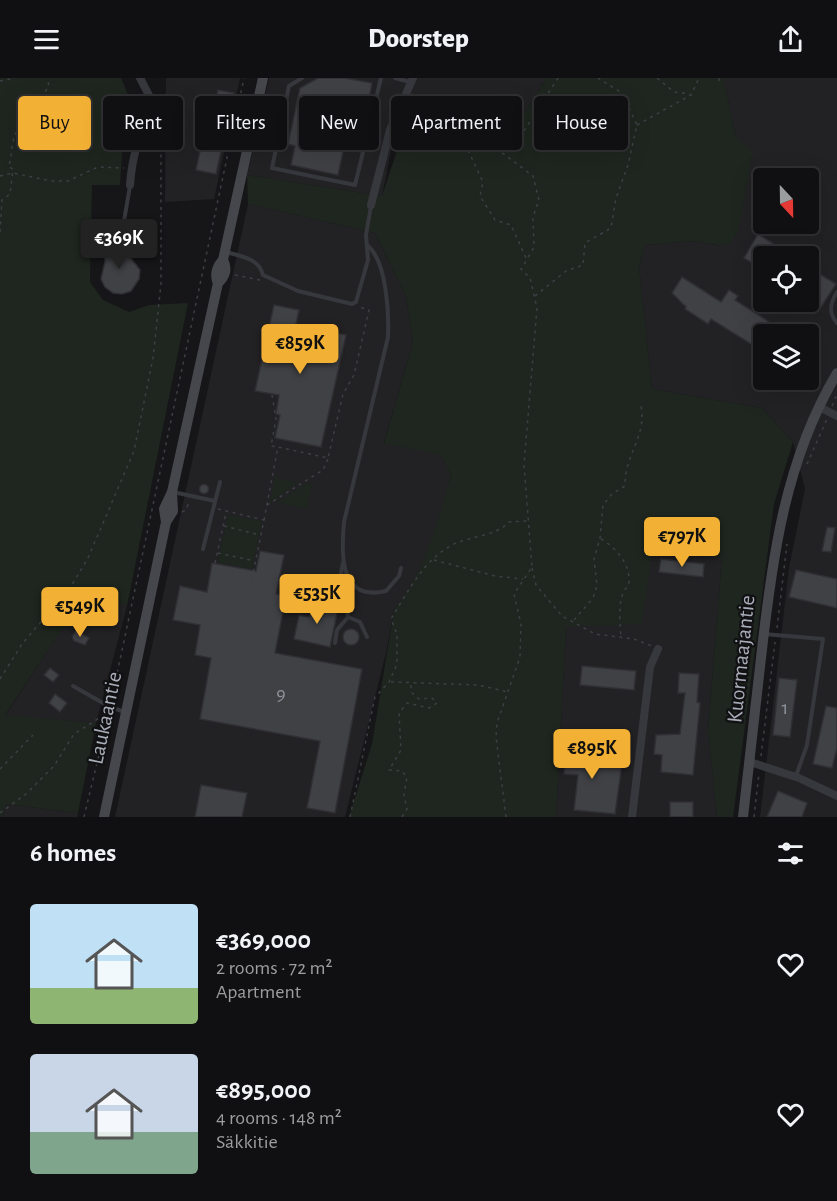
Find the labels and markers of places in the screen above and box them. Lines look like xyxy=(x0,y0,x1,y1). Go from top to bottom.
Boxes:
pin: €369K xyxy=(77,219,161,270)
pin: €859K xyxy=(258,324,342,375)
pin: €797K xyxy=(640,517,724,568)
pin: €535K xyxy=(275,574,359,625)
pin: €549K xyxy=(38,587,122,638)
pin: €895K xyxy=(550,729,634,780)

